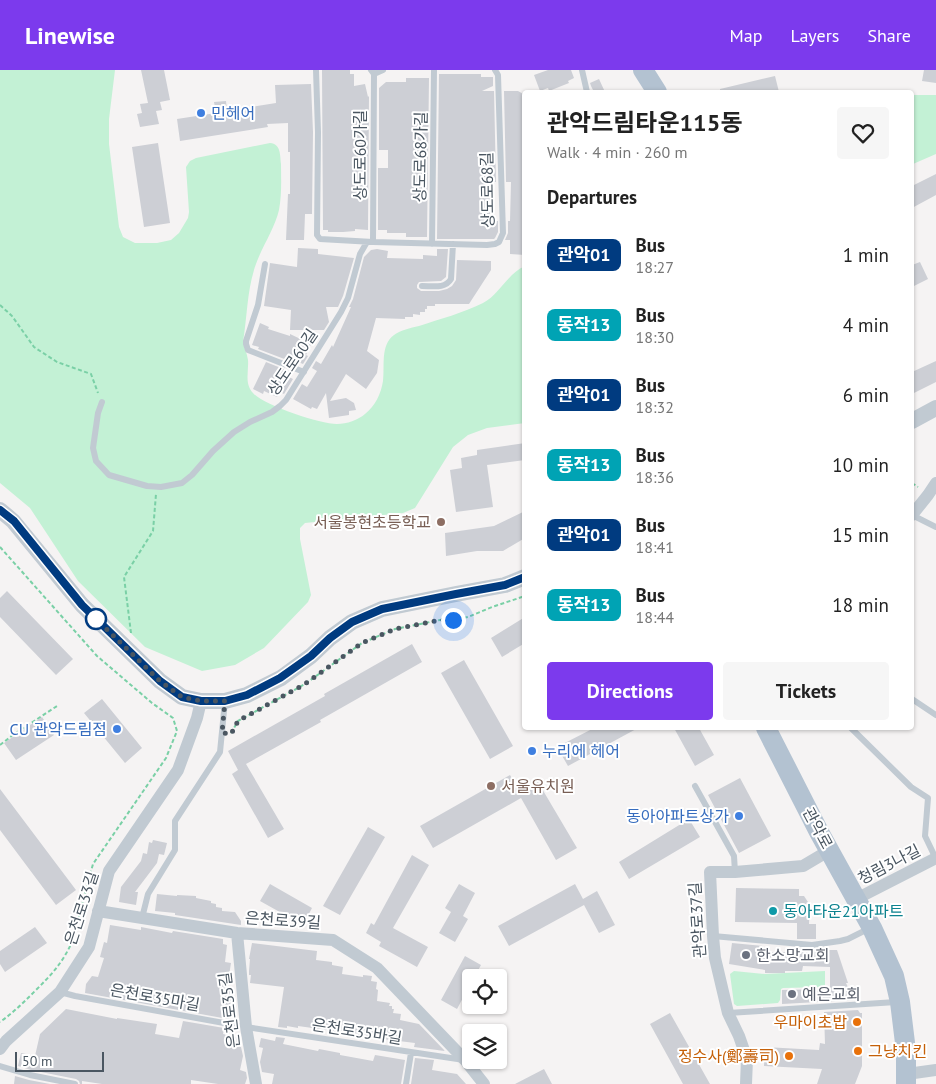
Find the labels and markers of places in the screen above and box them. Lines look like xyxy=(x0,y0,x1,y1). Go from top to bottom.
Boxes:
place label: 민헤어 xyxy=(211,103,255,123)
marker: 민헤어 xyxy=(195,107,207,119)
place label: 서울봉현초등학교 xyxy=(313,512,431,532)
marker: 서울봉현초등학교 xyxy=(435,516,447,528)
unlabelled marker xyxy=(85,608,107,630)
place label: CU 관악드림점 xyxy=(10,719,107,739)
marker: CU 관악드림점 xyxy=(111,723,123,735)
place label: 누리에 헤어 xyxy=(542,741,620,761)
marker: 누리에 헤어 xyxy=(526,745,538,757)
place label: 서울유치원 xyxy=(501,776,575,796)
marker: 서울유치원 xyxy=(485,780,497,792)
place label: 동아아파트상가 xyxy=(626,806,729,826)
marker: 동아아파트상가 xyxy=(733,810,745,822)
place label: 동아타운21아파트 xyxy=(783,901,903,921)
marker: 동아타운21아파트 xyxy=(767,905,779,917)
place label: 한소망교회 xyxy=(756,945,830,965)
marker: 한소망교회 xyxy=(740,949,752,961)
place label: 예은교회 xyxy=(802,984,861,1004)
marker: 예은교회 xyxy=(786,988,798,1000)
place label: 우마이초밥 xyxy=(773,1012,847,1032)
marker: 우마이초밥 xyxy=(851,1016,863,1028)
place label: 그냥치킨 xyxy=(868,1041,927,1061)
marker: 그냥치킨 xyxy=(852,1045,864,1057)
place label: 정수사(鄭壽司) xyxy=(678,1046,779,1066)
marker: 정수사(鄭壽司) xyxy=(783,1050,795,1062)

